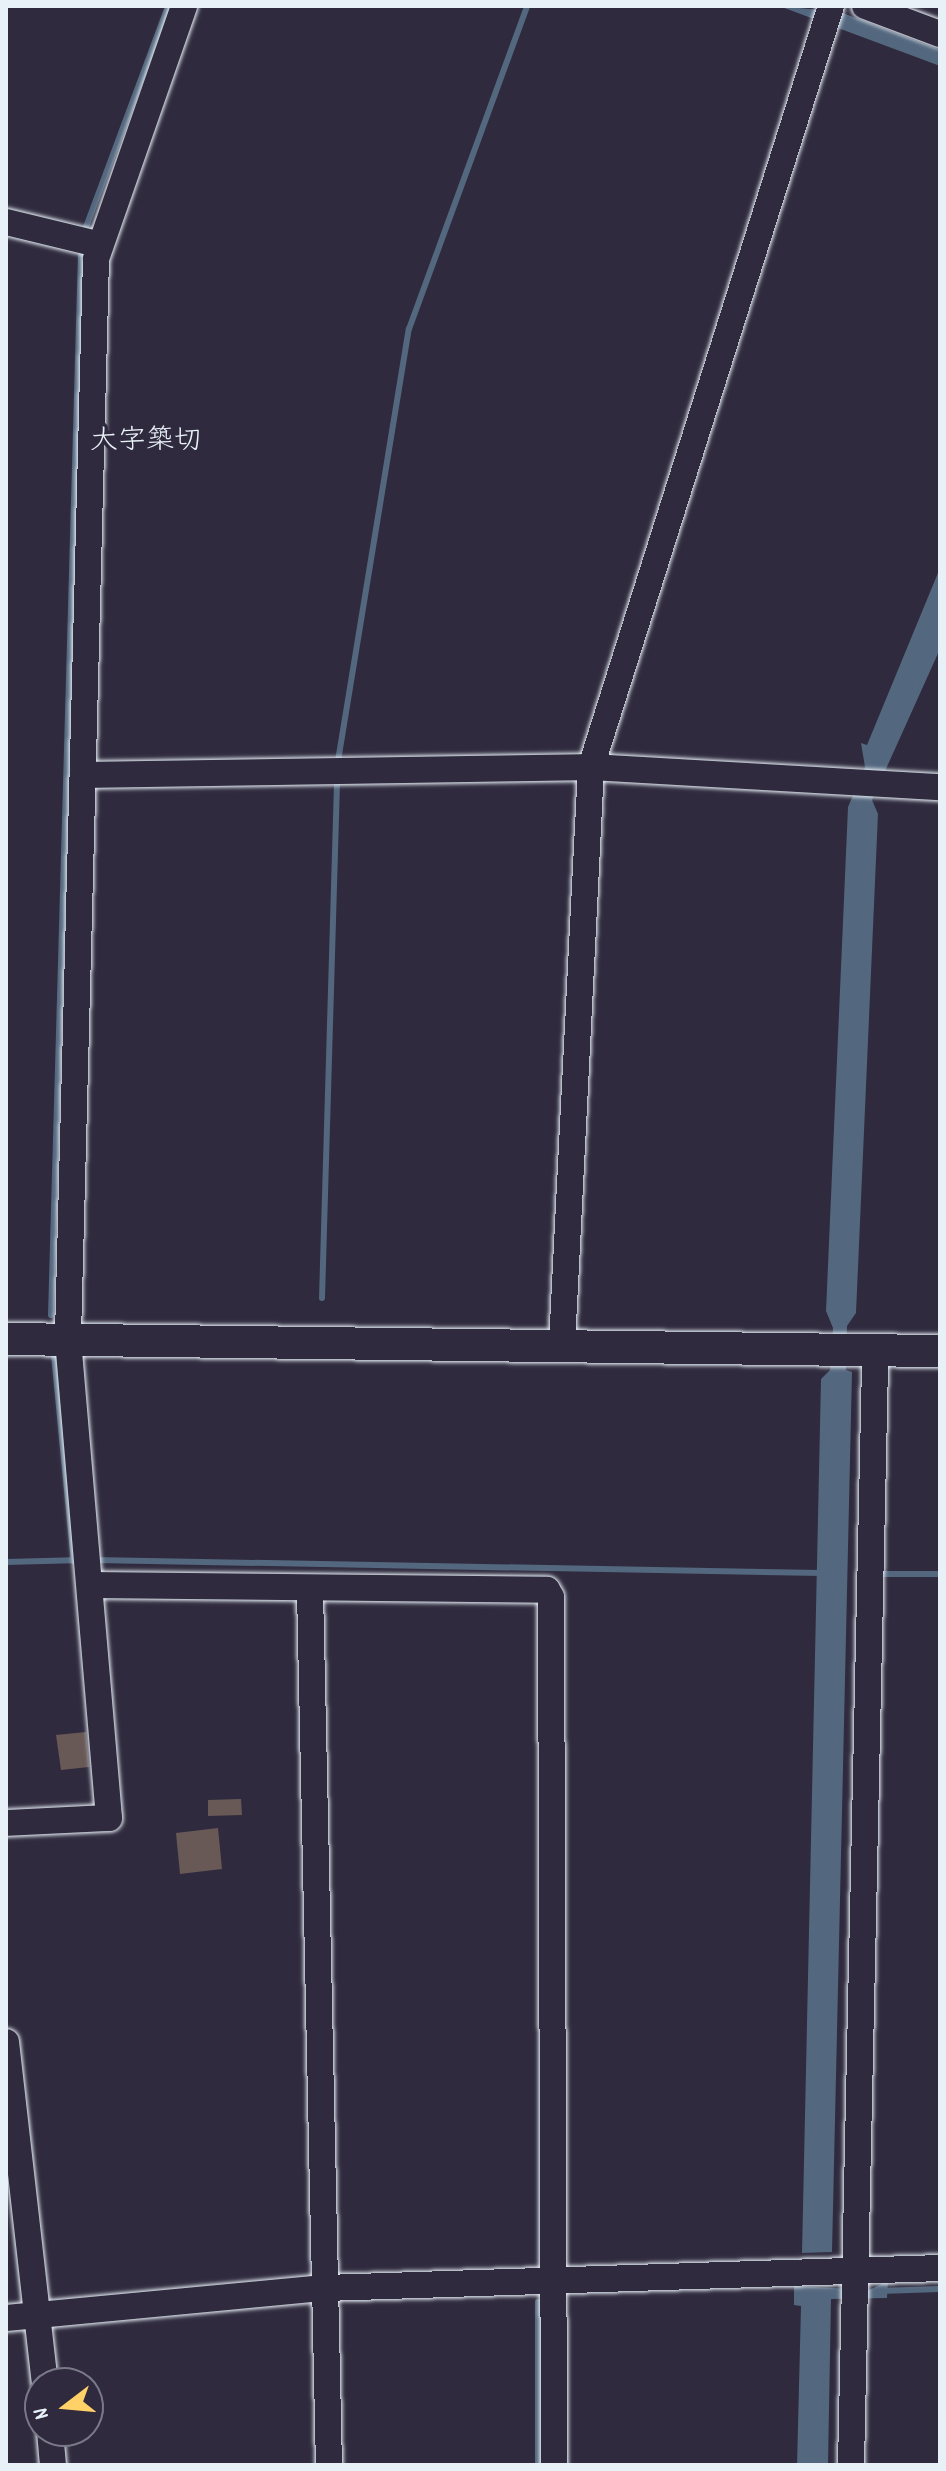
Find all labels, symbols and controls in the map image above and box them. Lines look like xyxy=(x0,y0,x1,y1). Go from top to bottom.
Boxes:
district label: 大字築切 xyxy=(90,426,202,460)
north arrow xyxy=(24,2367,104,2447)
text: N xyxy=(26,2404,59,2423)

